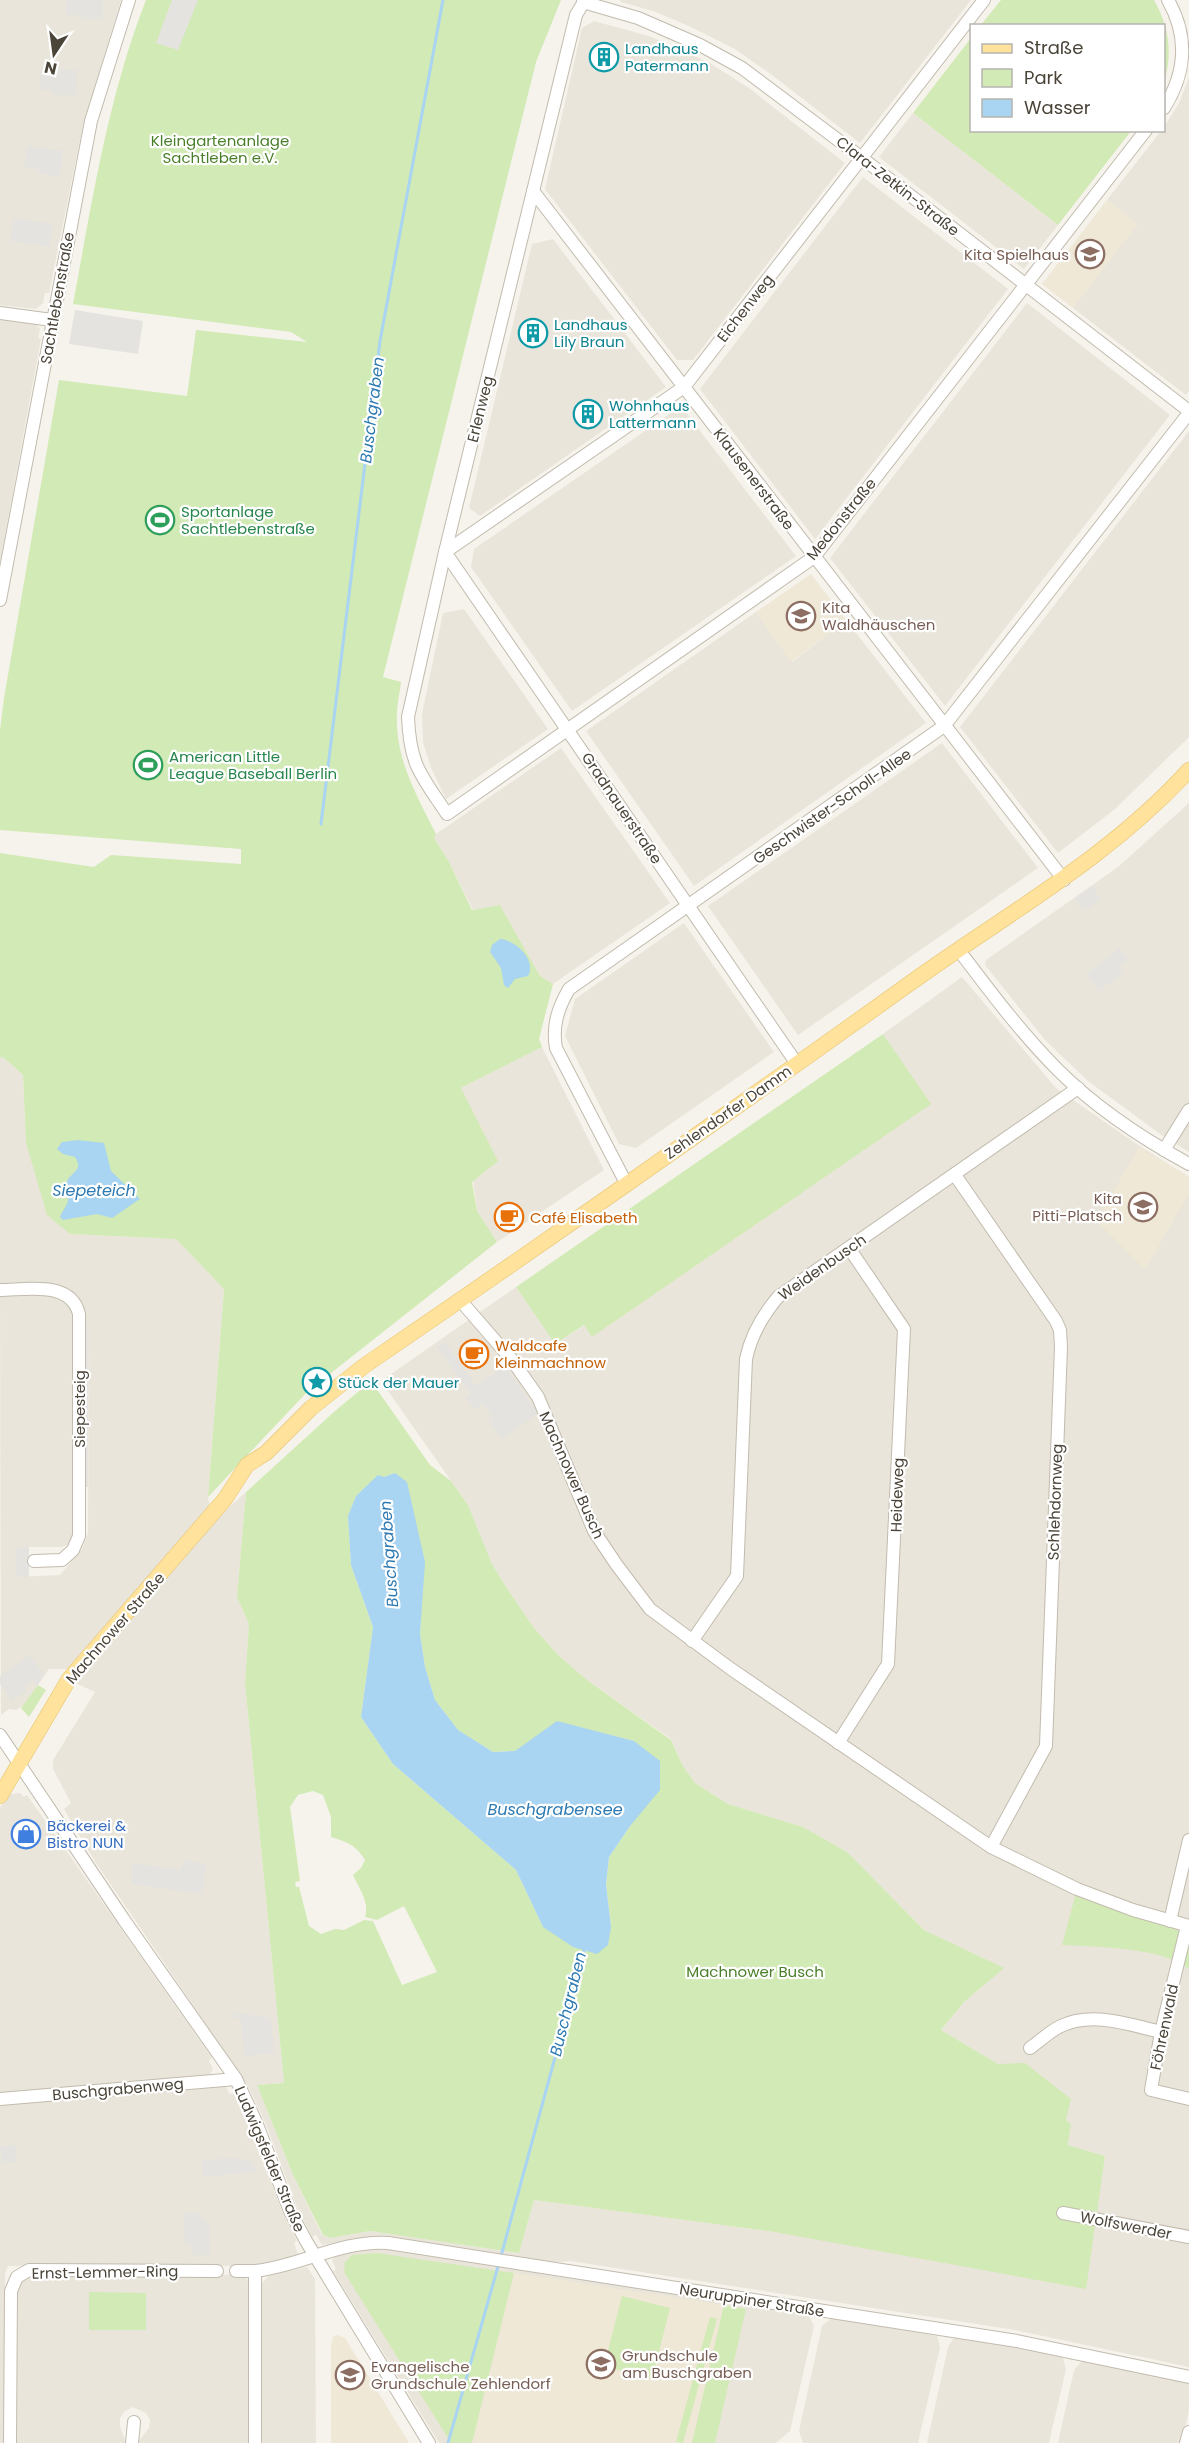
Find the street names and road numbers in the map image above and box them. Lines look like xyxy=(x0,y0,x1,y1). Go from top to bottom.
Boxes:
street label: Clara-Zetkin-Straße xyxy=(832,131,964,241)
street label: Sachtlebenstraße xyxy=(35,230,79,366)
street label: Eichenweg xyxy=(712,270,778,346)
street label: Erlenweg xyxy=(462,374,498,444)
street label: Klausenerstraße xyxy=(709,424,799,534)
street label: Medonstraße xyxy=(801,473,881,565)
street label: Geschwister-Scholl-Allee xyxy=(749,743,915,869)
street label: Gradnauerstraße xyxy=(577,748,667,868)
street label: Zehlendorfer Damm xyxy=(660,1060,796,1164)
street label: Weidenbusch xyxy=(774,1229,870,1305)
street label: Siepesteig xyxy=(69,1370,90,1448)
street label: Machnower Busch xyxy=(534,1408,610,1542)
street label: Schlehdornweg xyxy=(1042,1443,1068,1561)
street label: Heideweg xyxy=(885,1457,909,1533)
street label: Machnower Straße xyxy=(61,1568,169,1688)
street label: Föhrenwald xyxy=(1145,1982,1183,2072)
street label: Buschgrabenweg xyxy=(51,2073,185,2105)
street label: Ludwigsfelder Straße xyxy=(230,2083,310,2235)
street label: Wolfswerder xyxy=(1078,2206,1174,2244)
street label: Ernst-Lemmer-Ring xyxy=(31,2260,179,2284)
street label: Neuruppiner Straße xyxy=(678,2278,826,2322)

